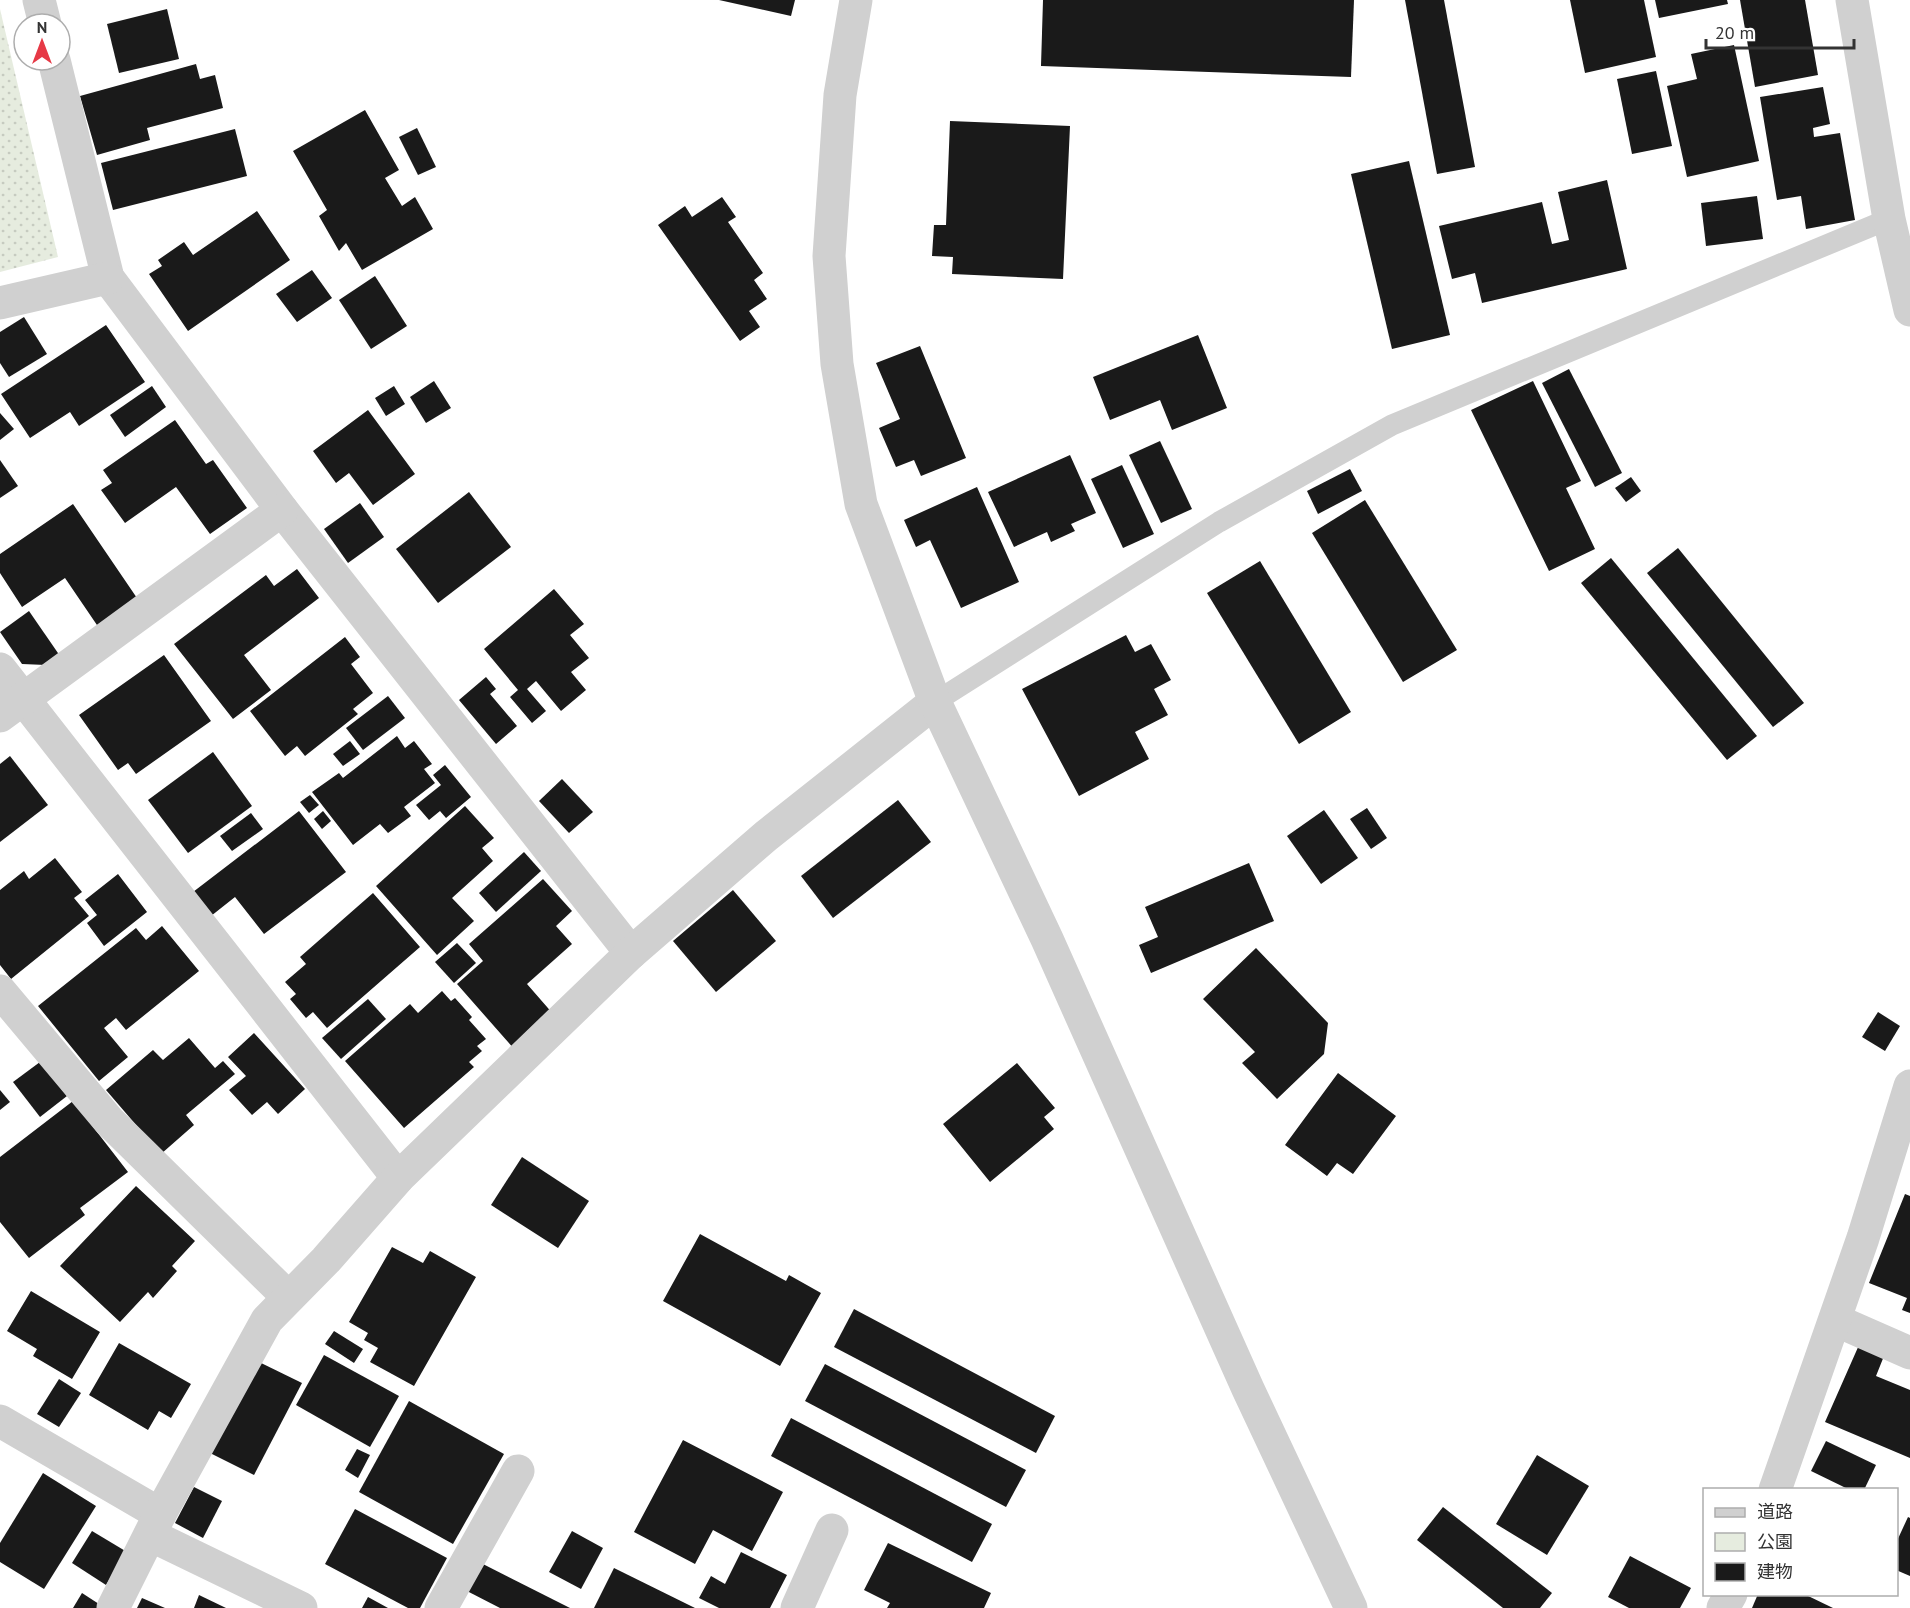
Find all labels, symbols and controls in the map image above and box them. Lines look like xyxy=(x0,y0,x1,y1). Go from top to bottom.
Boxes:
north arrow xyxy=(12,12,72,72)
scale bar xyxy=(1706,12,1854,50)
text: N xyxy=(37,17,47,37)
text: 20 m xyxy=(1715,21,1754,44)
legend xyxy=(1703,1488,1898,1596)
text: 道路 xyxy=(1757,1500,1793,1523)
text: 公園 xyxy=(1757,1530,1793,1553)
text: 建物 xyxy=(1757,1560,1793,1583)

